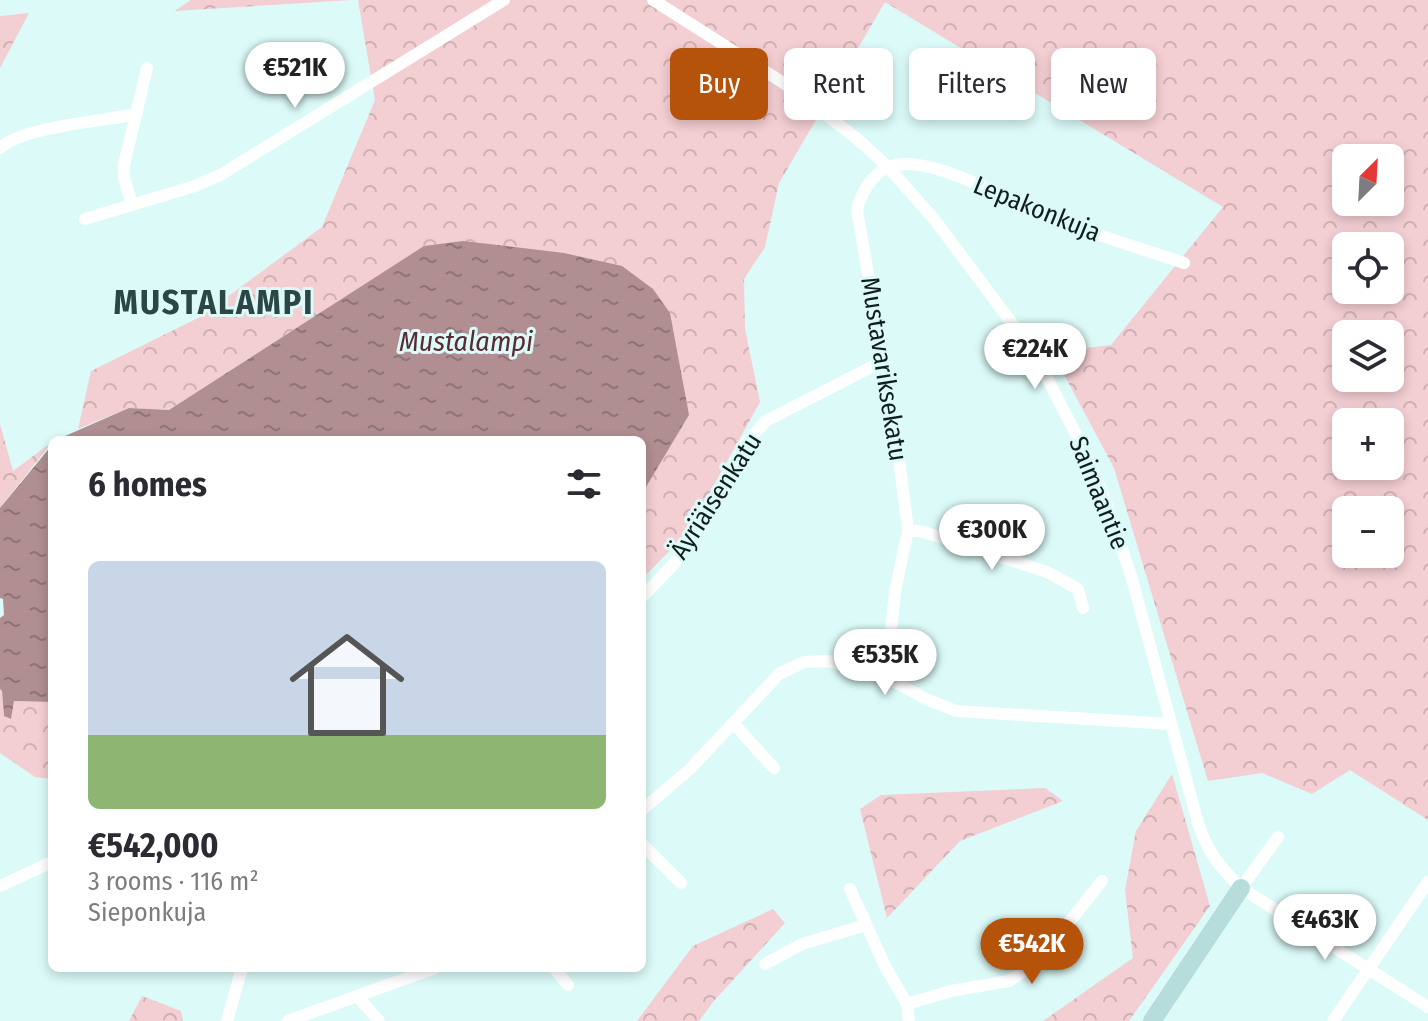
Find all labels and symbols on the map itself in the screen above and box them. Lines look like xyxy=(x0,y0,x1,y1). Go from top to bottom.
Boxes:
pin: €521K xyxy=(239,42,351,110)
north arrow xyxy=(1332,144,1404,216)
street label: Lepakonkuja xyxy=(969,169,1105,249)
street label: Mustavariksekatu xyxy=(854,275,914,463)
district label: MUSTALAMPI xyxy=(114,282,314,323)
pin: €224K xyxy=(979,323,1091,391)
water label: Mustalampi xyxy=(399,325,533,358)
street label: Äyriäisenkatu xyxy=(664,427,768,565)
street label: Saimaantie xyxy=(1062,432,1136,554)
pin: €300K xyxy=(936,504,1048,572)
pin: €535K xyxy=(829,629,941,697)
pin: €463K xyxy=(1269,894,1381,962)
pin: €542K xyxy=(976,918,1088,986)

